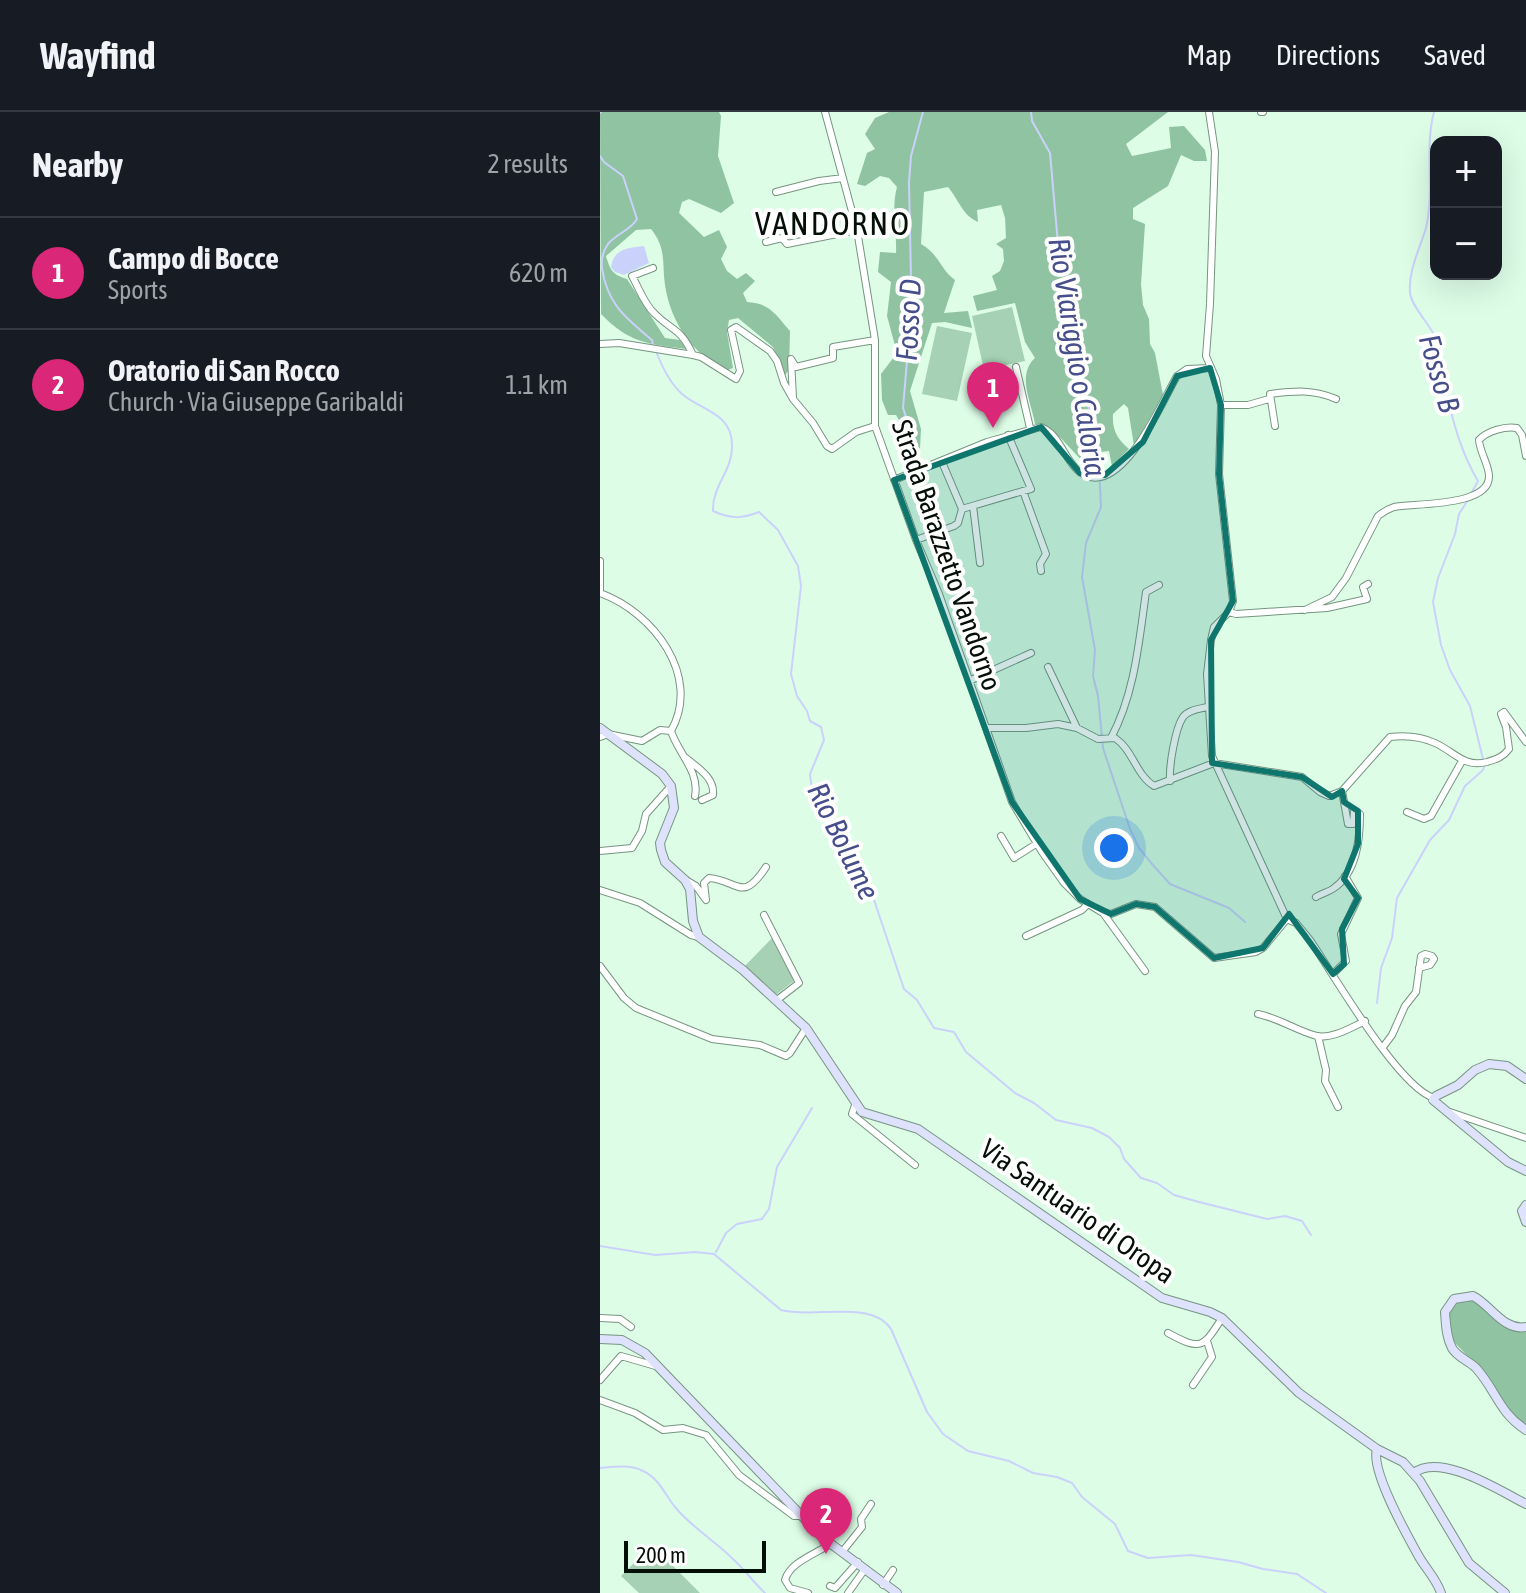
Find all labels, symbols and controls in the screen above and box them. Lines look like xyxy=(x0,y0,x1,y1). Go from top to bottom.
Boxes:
text: Wayfind xyxy=(40,34,155,77)
text: Map xyxy=(1187,39,1232,71)
text: Directions xyxy=(1276,39,1380,71)
text: Saved xyxy=(1424,39,1486,71)
map controls xyxy=(1430,136,1502,280)
button: + xyxy=(1430,136,1502,208)
text: Nearby xyxy=(32,145,123,184)
text: 2 results xyxy=(487,149,568,179)
district label: VANDORNO xyxy=(755,205,911,242)
button: − xyxy=(1430,208,1502,280)
water label: Rio Viariggio o Caloria xyxy=(1042,235,1114,479)
text: Campo di Bocce xyxy=(108,241,279,275)
text: 1 xyxy=(52,258,64,288)
text: 620 m xyxy=(509,258,568,288)
text: Sports xyxy=(108,275,168,305)
water label: Fosso D xyxy=(889,278,927,362)
water label: Fosso B xyxy=(1413,330,1467,416)
text: Oratorio di San Rocco xyxy=(108,353,340,387)
pin: 1 xyxy=(967,362,1019,428)
text: 2 xyxy=(52,370,64,400)
text: 1.1 km xyxy=(505,370,568,400)
text: Church · Via Giuseppe Garibaldi xyxy=(108,387,404,417)
street label: Strada Barazzetto Vandorno xyxy=(886,416,1008,694)
water label: Rio Bolume xyxy=(801,777,887,905)
your location xyxy=(1094,828,1134,868)
street label: Via Santuario di Oropa xyxy=(975,1132,1181,1290)
pin: 2 xyxy=(800,1488,852,1554)
scale bar xyxy=(624,1537,766,1573)
text: 200 m xyxy=(636,1542,686,1568)

